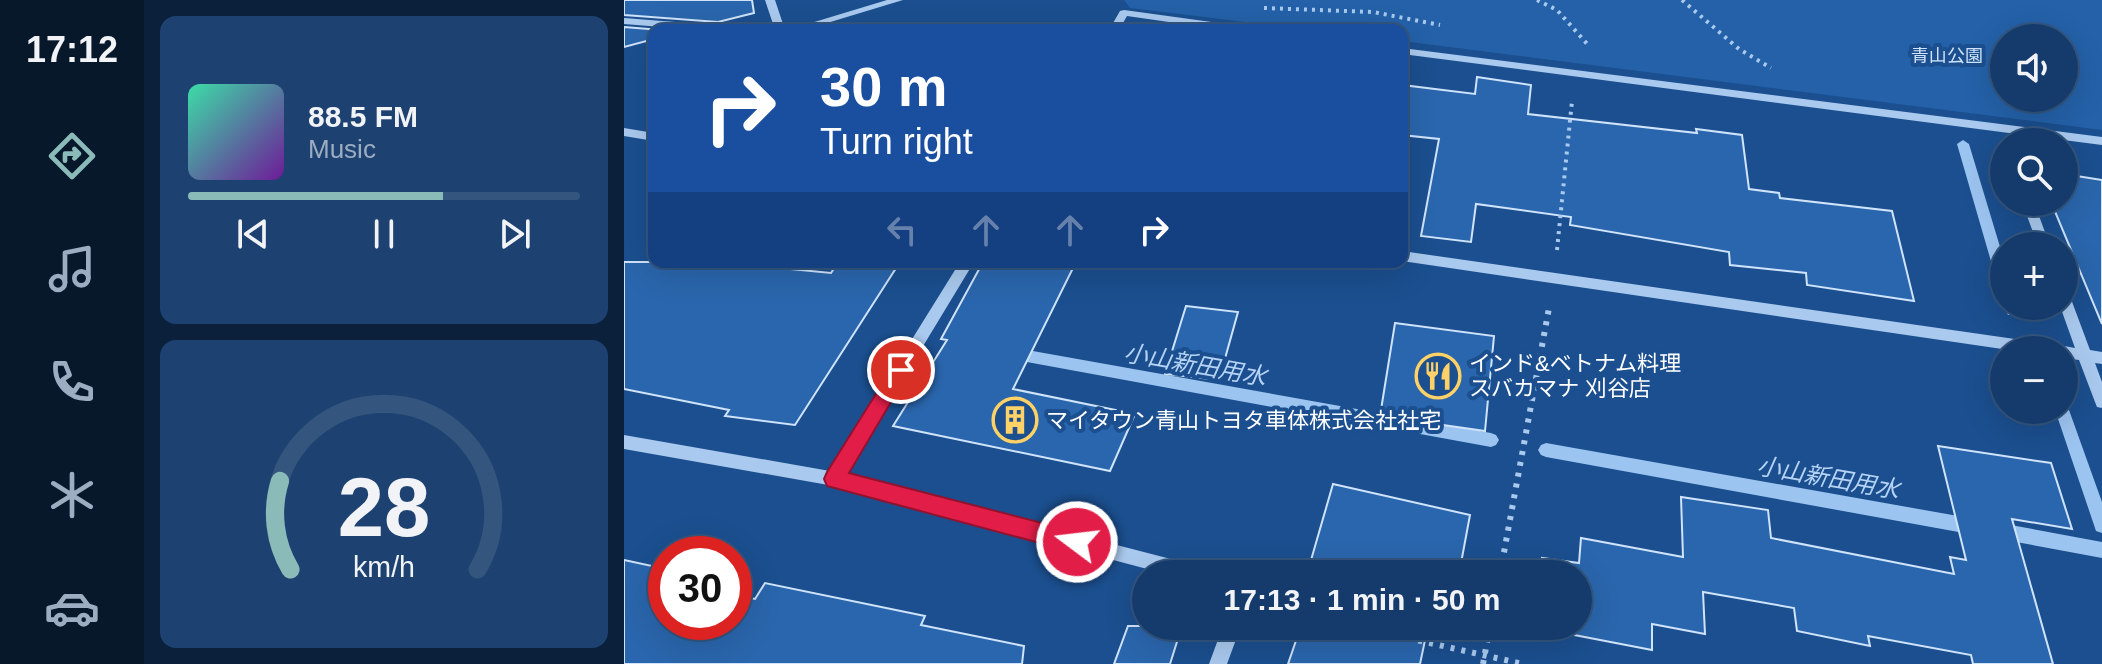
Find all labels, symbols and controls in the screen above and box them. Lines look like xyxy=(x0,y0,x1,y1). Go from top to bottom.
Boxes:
map controls xyxy=(1990,24,2078,424)
button: sound xyxy=(1990,24,2078,112)
text: 17:12 xyxy=(26,29,118,70)
park label: 青山公園 xyxy=(1911,46,1983,66)
text: 30 m xyxy=(820,55,948,118)
icon: right xyxy=(688,56,792,160)
text: 88.5 FM xyxy=(308,100,418,133)
text: Turn right xyxy=(820,121,973,162)
icon: directions xyxy=(44,128,100,184)
button: search xyxy=(1990,128,2078,216)
text: Music xyxy=(308,134,376,164)
icon: left xyxy=(880,208,924,252)
icon: ahead xyxy=(964,208,1008,252)
icon: ahead xyxy=(1048,208,1092,252)
icon: right xyxy=(1132,208,1176,252)
icon: previous xyxy=(231,212,275,256)
icon: pause xyxy=(362,212,406,256)
icon: next xyxy=(493,212,537,256)
button: + xyxy=(1990,232,2078,320)
icon: music xyxy=(44,241,100,297)
pin xyxy=(867,336,935,404)
button: − xyxy=(1990,336,2078,424)
water label: 小山新田用水 xyxy=(1122,339,1271,391)
icon: arrive xyxy=(879,348,923,392)
place label: インド&ベトナム料理 スバカマナ 刈谷店 xyxy=(1469,351,1681,401)
restaurant icon: インド&ベトナム料理 スバカマナ 刈谷店 xyxy=(1414,352,1462,400)
icon: phone xyxy=(44,354,100,410)
building icon: マイタウン青山トヨタ車体株式会社社宅 xyxy=(991,396,1039,444)
place label: マイタウン青山トヨタ車体株式会社社宅 xyxy=(1046,408,1441,433)
water label: 小山新田用水 xyxy=(1755,452,1904,504)
text: 28 xyxy=(338,461,430,554)
icon: climate xyxy=(44,467,100,523)
position arrow xyxy=(1035,500,1119,584)
speed limit sign: 30 xyxy=(648,536,752,640)
text: km/h xyxy=(353,551,415,583)
icon: car xyxy=(44,580,100,636)
text: 17:13 · 1 min · 50 m xyxy=(1224,583,1500,616)

